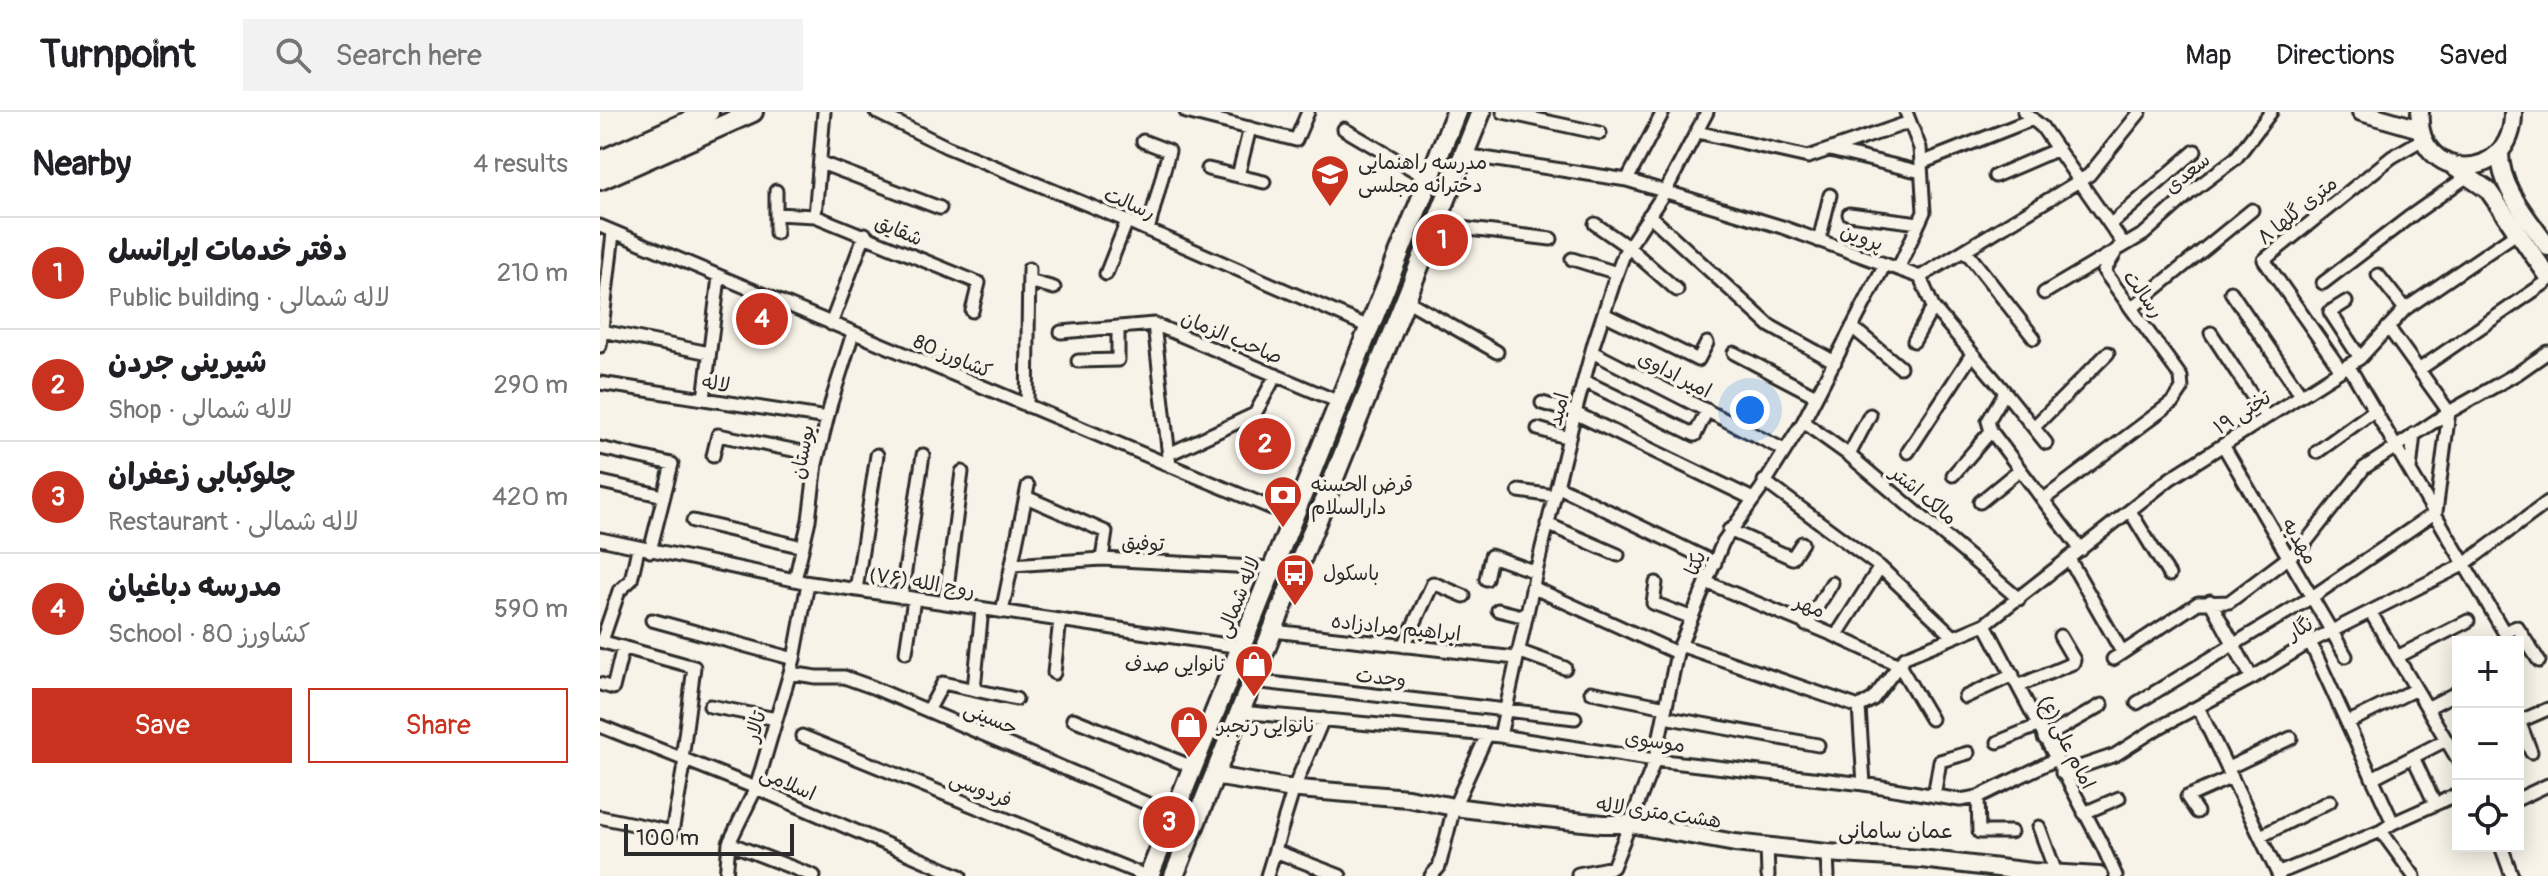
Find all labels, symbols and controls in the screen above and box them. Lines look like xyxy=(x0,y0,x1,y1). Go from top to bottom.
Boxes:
search box xyxy=(243,19,803,91)
text: Turnpoint xyxy=(40,31,195,79)
icon: search xyxy=(271,33,315,77)
text: Search here xyxy=(335,37,482,74)
text: Map xyxy=(2185,38,2232,73)
text: Directions xyxy=(2276,38,2395,73)
text: Saved xyxy=(2439,38,2508,73)
text: Nearby xyxy=(32,143,131,186)
street label: سعدی xyxy=(2159,147,2215,199)
text: 4 results xyxy=(473,148,568,180)
place label: مدرسه راهنمایی دخترانه مجلسی xyxy=(1358,150,1487,198)
school or university icon: مدرسه راهنمایی دخترانه مجلسی xyxy=(1309,153,1351,208)
street label: ۸ متری گلها xyxy=(2252,171,2342,250)
street label: رسالت xyxy=(1100,181,1159,225)
street label: شقایق xyxy=(871,209,926,252)
pin: 1 xyxy=(1416,210,1468,270)
street label: پروین xyxy=(1837,218,1887,257)
text: دفتر خدمات ایرانسل xyxy=(108,232,347,269)
text: 1 xyxy=(53,257,63,289)
text: 210 m xyxy=(497,257,568,289)
street label: رسالت xyxy=(2118,265,2169,323)
text: Public building · لاله شمالی xyxy=(108,282,390,314)
pin: 4 xyxy=(736,289,788,349)
street label: صاحب الزمان xyxy=(1177,305,1286,370)
street label: کشاورز 80 xyxy=(910,329,996,384)
text: شیرینی جردن xyxy=(108,344,267,381)
street label: امیر اداوی xyxy=(1634,345,1716,404)
text: 2 xyxy=(51,369,65,401)
text: 290 m xyxy=(494,369,568,401)
street label: لاله xyxy=(700,369,732,398)
street label: تختی ۱۹ xyxy=(2209,385,2276,440)
street label: امید xyxy=(1542,390,1575,428)
your location xyxy=(1730,390,1770,430)
text: Shop · لاله شمالی xyxy=(108,394,292,426)
pin: 2 xyxy=(1239,414,1291,474)
street label: بوستان xyxy=(785,423,820,481)
text: چلوکبابی زعفران xyxy=(108,456,296,493)
street label: مالک اشتر xyxy=(1884,459,1962,531)
place label: قرض الحسنه دارالسلام xyxy=(1311,472,1413,522)
bank icon: قرض الحسنه دارالسلام xyxy=(1262,474,1304,529)
text: 3 xyxy=(51,481,65,513)
text: 420 m xyxy=(492,481,568,513)
text: Restaurant · لاله شمالی xyxy=(108,506,359,538)
street label: مهدیه xyxy=(2276,513,2323,569)
street label: توفیق xyxy=(1121,530,1165,557)
street label: یکتا xyxy=(1679,547,1712,579)
bus stop icon: باسکول xyxy=(1274,552,1316,607)
street label: لاله شمالی xyxy=(1211,553,1266,641)
place label: باسکول xyxy=(1323,561,1379,586)
street label: روح الله (۷۶) xyxy=(867,562,977,603)
text: مدرسه دباغیان xyxy=(108,568,282,605)
street label: مهر xyxy=(1789,588,1829,624)
text: 4 xyxy=(50,593,66,625)
text: 590 m xyxy=(494,593,568,625)
street label: ابراهیم مرادزاده xyxy=(1330,608,1462,649)
street label: نگار xyxy=(2281,611,2318,647)
text: School · کشاورز 80 xyxy=(108,618,310,650)
map controls xyxy=(2452,636,2524,852)
button: + xyxy=(2452,636,2524,708)
shop icon: نانوایی صدف xyxy=(1233,643,1275,698)
place label: نانوایی صدف xyxy=(1125,652,1226,677)
street label: وحدت xyxy=(1354,662,1407,693)
button: Save xyxy=(32,688,292,763)
button: Share xyxy=(308,688,568,763)
street label: امام علی (ع) xyxy=(2031,691,2101,794)
street label: حسینی xyxy=(960,696,1022,741)
shop icon: نانوایی رنجبر xyxy=(1168,704,1210,759)
street label: تالار xyxy=(739,708,772,746)
button: − xyxy=(2452,708,2524,780)
place label: نانوایی رنجبر xyxy=(1215,713,1315,738)
street label: موسوی xyxy=(1623,725,1687,758)
street label: اسلامی xyxy=(756,761,820,806)
street label: فردوسی xyxy=(946,766,1016,813)
button: locate xyxy=(2452,780,2524,852)
street label: هشت متری لاله xyxy=(1595,791,1723,834)
pin: 3 xyxy=(1143,792,1195,852)
district label: عمان سامانی xyxy=(1838,817,1954,845)
scale bar xyxy=(624,820,794,856)
text: 100 m xyxy=(636,824,699,852)

